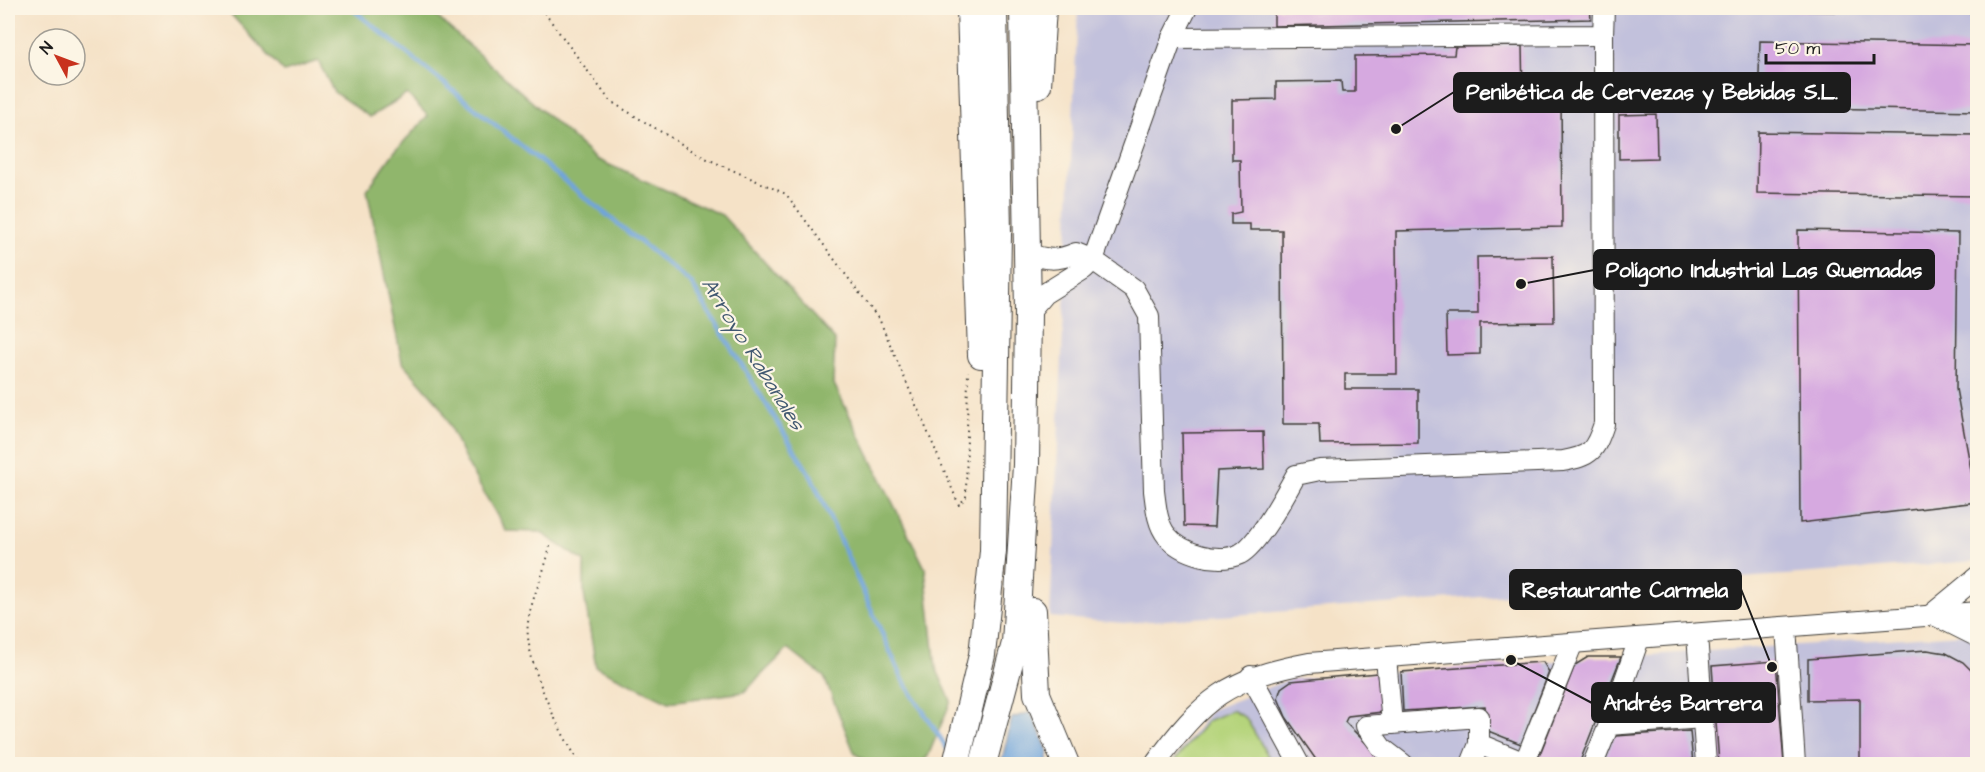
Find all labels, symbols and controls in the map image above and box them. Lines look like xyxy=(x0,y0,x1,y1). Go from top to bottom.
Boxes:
north arrow xyxy=(27,27,87,87)
scale bar xyxy=(1766,27,1874,65)
text: 50 m xyxy=(1775,36,1820,61)
text: N xyxy=(35,37,58,59)
callout: Penibética de Cervezas y Bebidas S.L. xyxy=(1454,73,1850,112)
text: Penibética de Cervezas y Bebidas S.L. xyxy=(1466,78,1838,110)
callout: Polígono Industrial Las Quemadas xyxy=(1594,250,1934,289)
text: Polígono Industrial Las Quemadas xyxy=(1606,256,1923,287)
water label: Arroyo Rabanales xyxy=(694,272,812,438)
callout: Restaurante Carmela xyxy=(1510,570,1741,609)
text: Restaurante Carmela xyxy=(1522,576,1729,605)
callout: Andrés Barrera xyxy=(1592,683,1775,722)
text: Andrés Barrera xyxy=(1603,689,1763,718)

